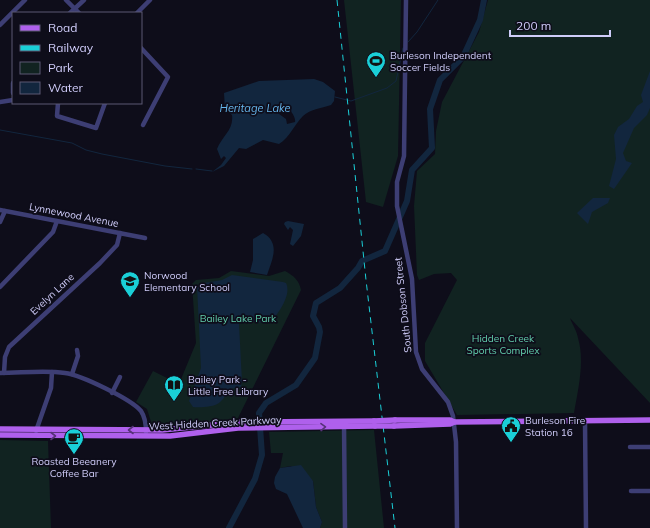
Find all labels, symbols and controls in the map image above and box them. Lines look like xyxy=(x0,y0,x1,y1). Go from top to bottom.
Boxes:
legend xyxy=(12,12,142,104)
scale bar xyxy=(510,12,610,38)
text: 200 m xyxy=(516,18,551,33)
text: Road xyxy=(48,20,77,35)
text: Railway xyxy=(48,40,94,55)
place label: Burleson Independent Soccer Fields xyxy=(390,49,492,74)
sports icon: Burleson Independent Soccer Fields xyxy=(365,50,387,78)
text: Park xyxy=(48,60,74,75)
text: Water xyxy=(48,80,84,95)
water label: Heritage Lake xyxy=(219,101,291,115)
street label: Lynnewood Avenue xyxy=(28,200,120,230)
street label: South Dobson Street xyxy=(391,256,414,353)
place label: Norwood Elementary School xyxy=(144,269,230,294)
street label: Evelyn Lane xyxy=(27,270,77,318)
school or university icon: Norwood Elementary School xyxy=(119,270,141,298)
park label: Bailey Lake Park xyxy=(200,312,277,325)
park label: Hidden Creek Sports Complex xyxy=(466,332,540,357)
place label: Bailey Park - Little Free Library xyxy=(188,373,269,398)
library icon: Bailey Park - Little Free Library xyxy=(163,374,185,402)
street label: West Hidden Creek Parkway xyxy=(148,413,282,433)
place label: Burleson Fire Station 16 xyxy=(525,414,585,439)
public building icon: Burleson Fire Station 16 xyxy=(500,415,522,443)
one-way arrow xyxy=(320,423,326,431)
one-way arrow xyxy=(128,426,134,434)
cafe icon: Roasted Beeanery Coffee Bar xyxy=(63,427,85,455)
one-way arrow xyxy=(50,432,56,440)
place label: Roasted Beeanery Coffee Bar xyxy=(31,455,117,480)

